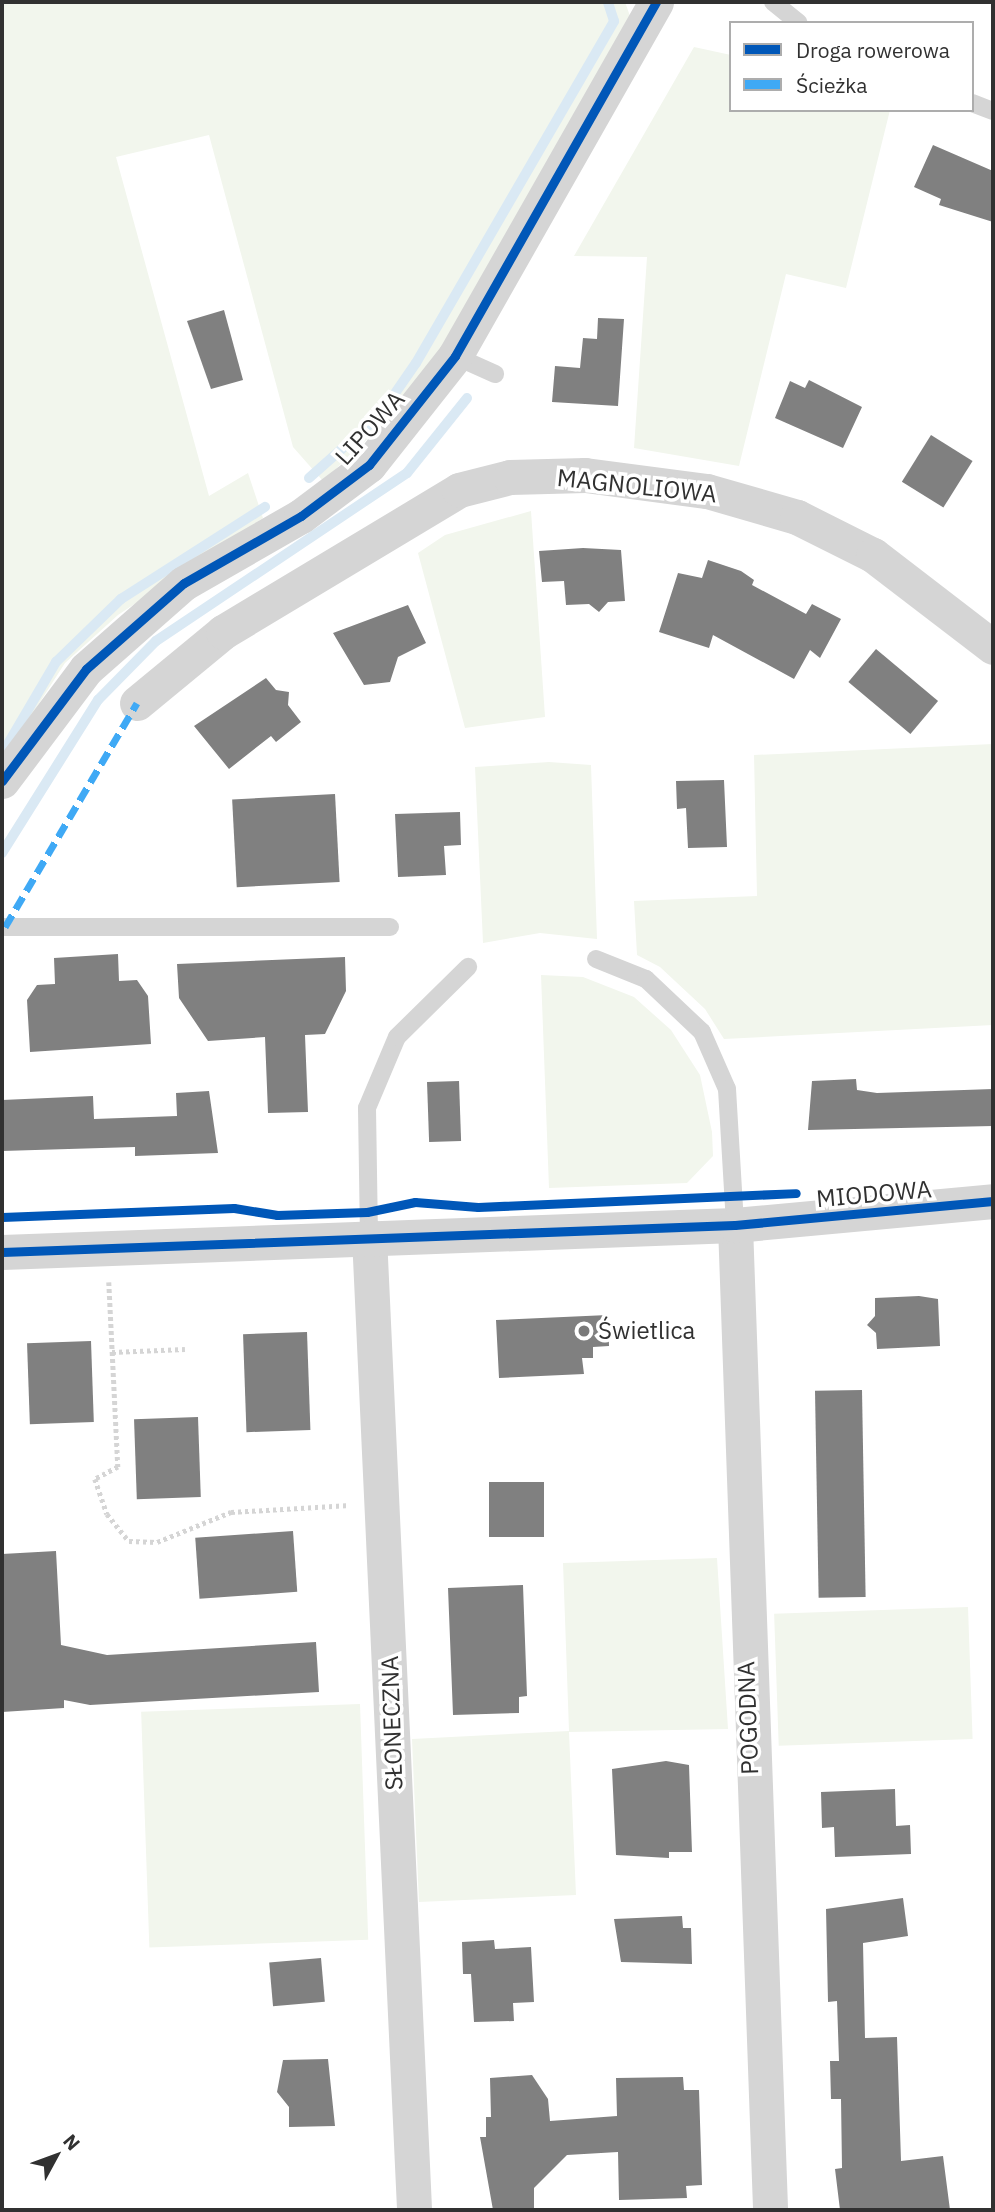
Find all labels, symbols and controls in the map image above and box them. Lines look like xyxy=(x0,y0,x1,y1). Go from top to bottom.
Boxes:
legend xyxy=(729,21,974,112)
text: Droga rowerowa xyxy=(796,36,950,64)
text: Ścieżka xyxy=(796,71,867,99)
street label: LIPOWA xyxy=(329,385,411,471)
street label: MAGNOLIOWA xyxy=(556,463,718,509)
street label: MIODOWA xyxy=(815,1175,933,1213)
place label: Świetlica xyxy=(598,1317,695,1345)
marker: Świetlica xyxy=(576,1323,592,1339)
street label: SŁONECZNA xyxy=(375,1655,409,1791)
street label: POGODNA xyxy=(732,1661,764,1775)
north arrow xyxy=(21,2121,91,2191)
text: N xyxy=(58,2129,85,2155)

